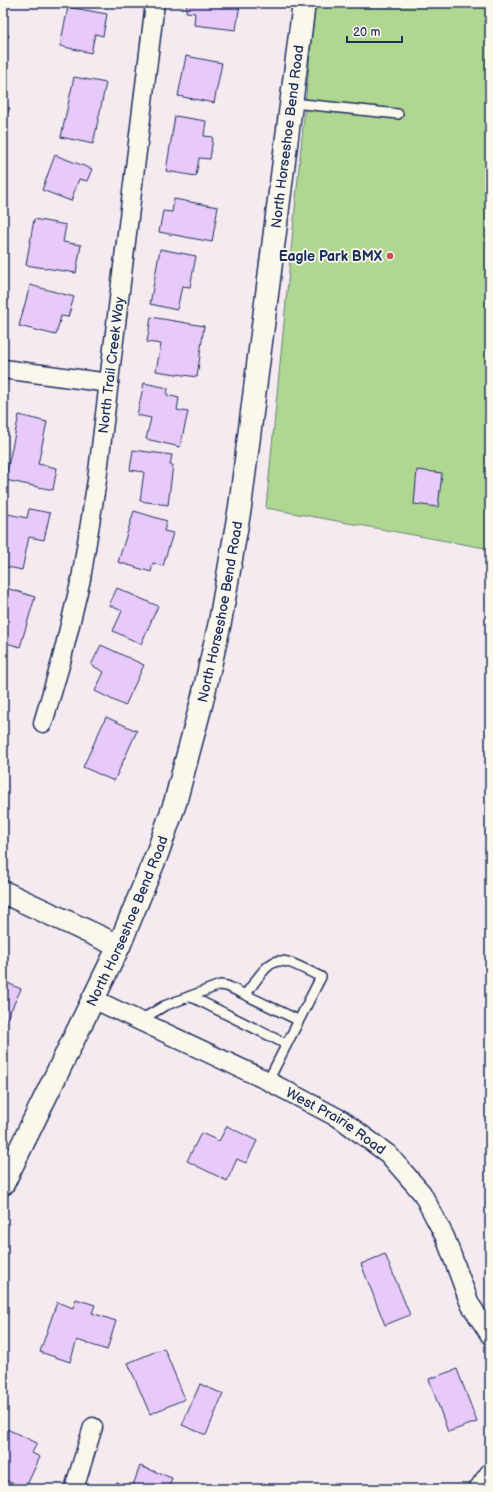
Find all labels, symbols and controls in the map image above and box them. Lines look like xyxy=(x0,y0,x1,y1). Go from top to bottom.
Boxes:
scale bar xyxy=(347,18,402,44)
text: 20 m xyxy=(353,25,380,40)
street label: North Horseshoe Bend Road xyxy=(267,44,307,229)
place label: Eagle Park BMX xyxy=(279,248,383,265)
marker: Eagle Park BMX xyxy=(385,251,395,261)
street label: North Trail Creek Way xyxy=(94,295,128,434)
street label: North Horseshoe Bend Road xyxy=(193,520,246,704)
street label: North Horseshoe Bend Road xyxy=(82,833,171,1009)
street label: West Prairie Road xyxy=(283,1084,389,1158)

